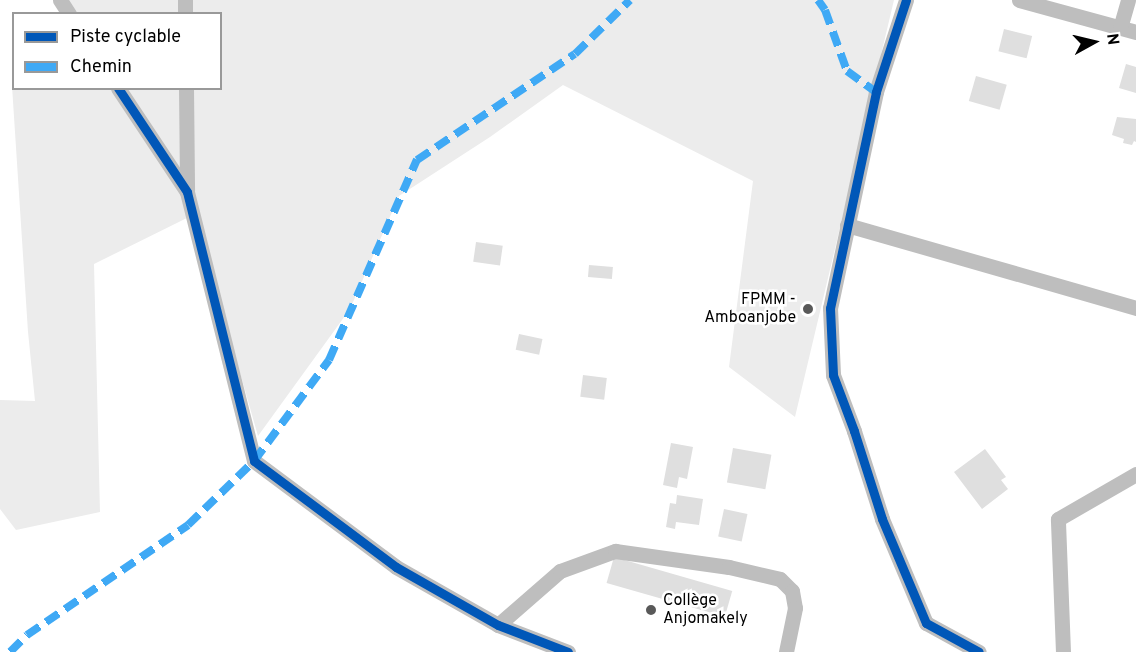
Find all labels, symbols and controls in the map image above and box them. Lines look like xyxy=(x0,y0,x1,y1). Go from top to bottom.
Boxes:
legend xyxy=(12,12,222,90)
north arrow xyxy=(1064,12,1124,72)
text: Piste cyclable xyxy=(70,26,181,49)
text: N xyxy=(1101,32,1123,47)
text: Chemin xyxy=(70,56,132,79)
place label: FPMM - Amboanjobe xyxy=(704,290,796,328)
marker: FPMM - Amboanjobe xyxy=(801,302,815,316)
place label: Collège Anjomakely xyxy=(663,591,748,629)
marker: Collège Anjomakely xyxy=(644,603,658,617)

